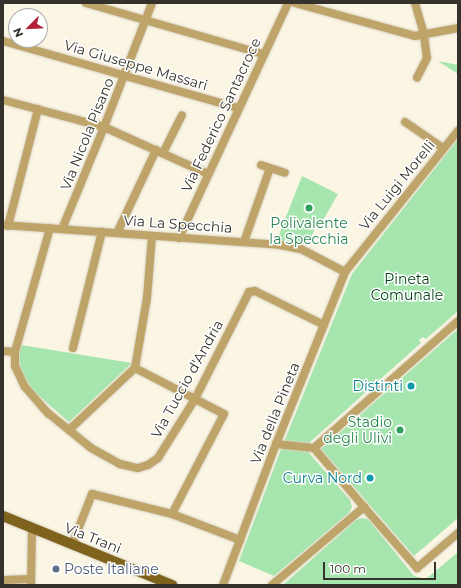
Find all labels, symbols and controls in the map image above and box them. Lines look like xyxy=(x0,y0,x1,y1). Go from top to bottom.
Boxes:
north arrow xyxy=(8,8,48,48)
text: N xyxy=(10,26,26,39)
street label: Via Federico Santacroce xyxy=(178,35,264,195)
street label: Via Giuseppe Massari xyxy=(62,36,210,94)
street label: Via Nicola Pisano xyxy=(57,75,117,193)
street label: Via Luigi Morelli xyxy=(356,137,438,233)
marker: Polivalente la Specchia xyxy=(304,203,314,213)
street label: Via La Specchia xyxy=(123,212,233,236)
place label: Polivalente la Specchia xyxy=(269,215,349,248)
park label: Pineta Comunale xyxy=(371,271,443,304)
street label: Via Tuccio d'Andria xyxy=(148,317,226,441)
street label: Via della Pineta xyxy=(247,360,303,466)
place label: Distinti xyxy=(352,378,403,394)
marker: Distinti xyxy=(406,381,416,391)
place label: Stadio degli Ulivi xyxy=(323,414,392,446)
marker: Stadio degli Ulivi xyxy=(395,425,405,435)
place label: Curva Nord xyxy=(283,470,362,486)
marker: Curva Nord xyxy=(365,473,375,483)
street label: Via Trani xyxy=(62,519,124,557)
scale bar xyxy=(325,554,438,580)
place label: Poste Italiane xyxy=(64,561,159,577)
text: 100 m xyxy=(330,561,366,576)
marker: Poste Italiane xyxy=(51,564,61,574)

